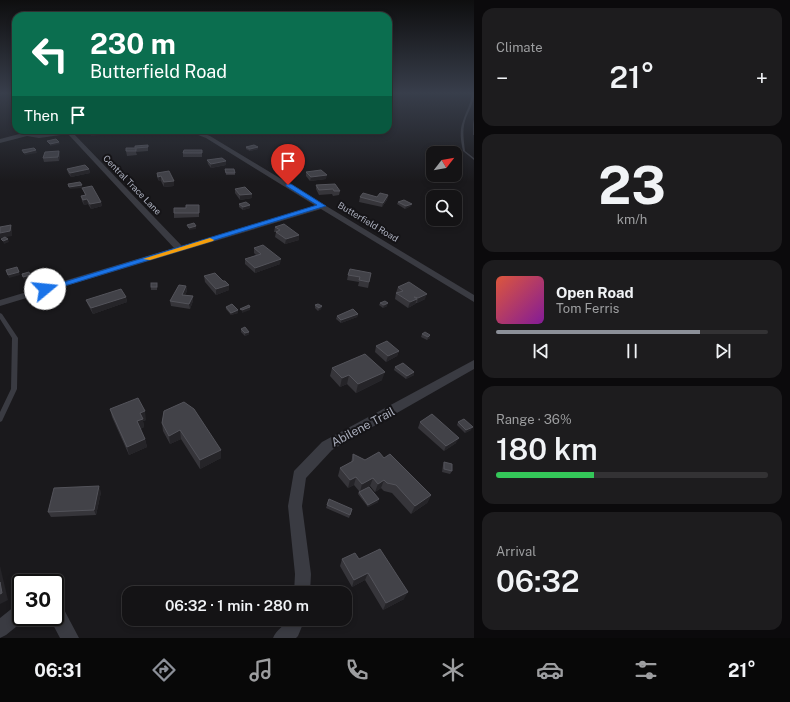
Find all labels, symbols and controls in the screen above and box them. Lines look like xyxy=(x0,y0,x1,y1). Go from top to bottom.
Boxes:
text: 230 m xyxy=(90,27,176,60)
icon: left xyxy=(24,28,76,80)
text: Climate xyxy=(496,40,543,55)
text: 21° xyxy=(609,59,655,95)
text: Butterfield Road xyxy=(90,61,227,82)
text: − xyxy=(496,65,508,91)
text: + xyxy=(756,65,768,91)
icon: arrive xyxy=(67,104,89,126)
text: Then xyxy=(24,107,59,124)
pin xyxy=(271,144,305,185)
north arrow xyxy=(426,146,462,182)
map controls xyxy=(426,146,462,226)
icon: arrive xyxy=(277,150,299,172)
street label: Central Trace Lane xyxy=(101,152,164,217)
text: 23 xyxy=(598,155,666,216)
button: search xyxy=(426,190,462,226)
street label: Butterfield Road xyxy=(336,199,400,244)
text: km/h xyxy=(617,212,647,227)
position arrow xyxy=(24,268,66,310)
text: Open Road xyxy=(556,284,634,301)
text: Tom Ferris xyxy=(556,301,619,316)
icon: previous xyxy=(530,340,552,362)
icon: pause xyxy=(621,340,643,362)
icon: next xyxy=(712,340,734,362)
street label: Abilene Trail xyxy=(329,404,397,450)
text: Range · 36% xyxy=(496,412,572,427)
text: 180 km xyxy=(496,431,598,467)
text: Arrival xyxy=(496,544,536,559)
text: 06:32 xyxy=(496,563,580,599)
speed limit sign: 30 xyxy=(12,574,64,626)
text: 06:32 · 1 min · 280 m xyxy=(165,597,309,614)
icon: directions xyxy=(150,656,178,684)
icon: music xyxy=(247,656,275,684)
icon: phone xyxy=(343,656,371,684)
icon: climate xyxy=(439,656,467,684)
icon: car xyxy=(536,656,564,684)
icon: filters xyxy=(632,656,660,684)
text: 06:31 xyxy=(34,660,82,681)
text: 21° xyxy=(728,660,756,681)

